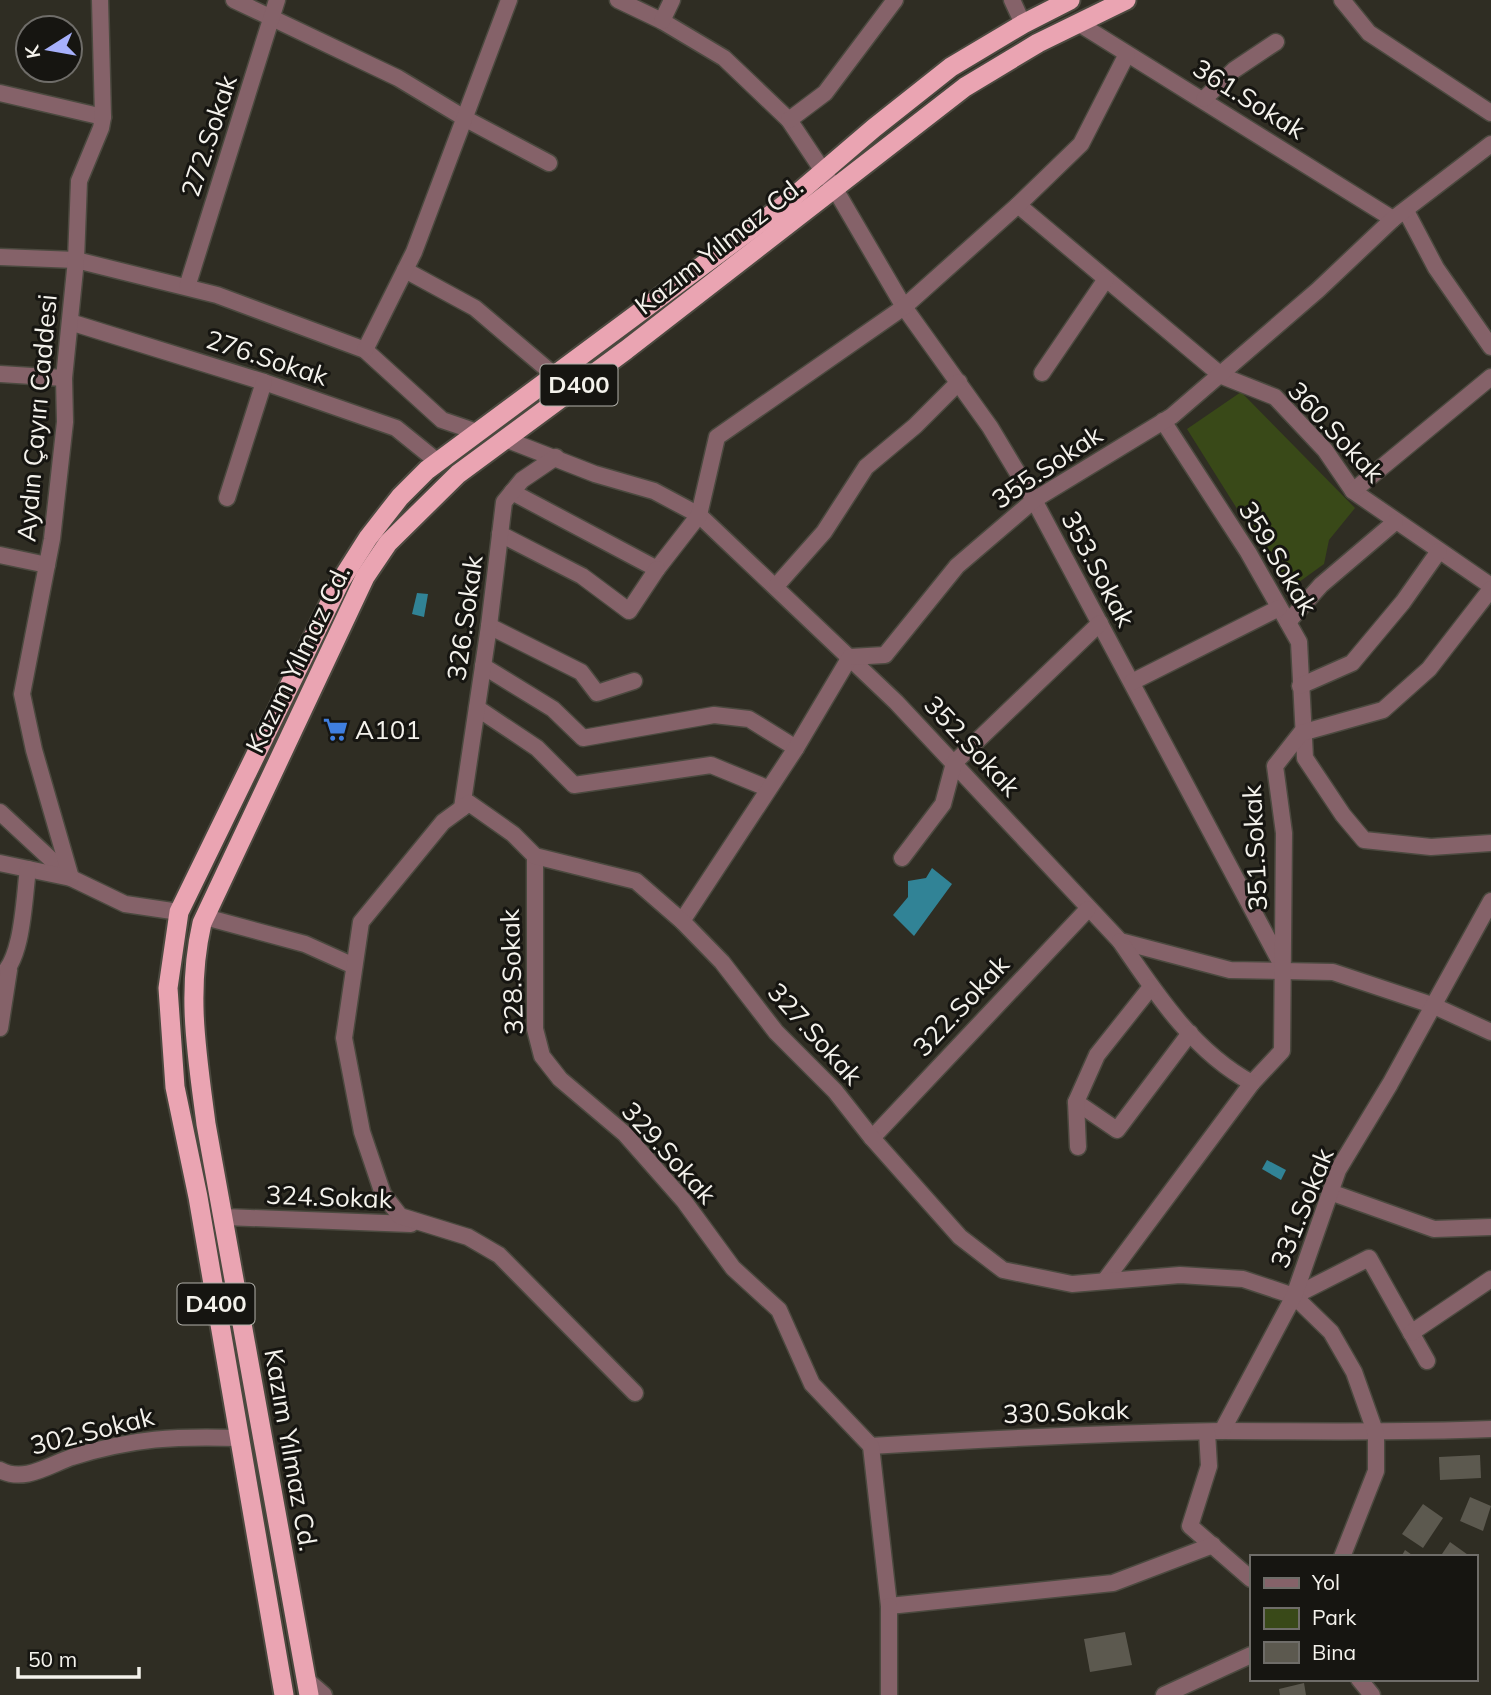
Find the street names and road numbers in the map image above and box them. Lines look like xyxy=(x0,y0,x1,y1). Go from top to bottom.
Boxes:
street label: 361.Sokak xyxy=(1187,51,1312,146)
street label: 272.Sokak xyxy=(173,70,244,201)
street label: Kazım Yılmaz Cd. xyxy=(628,170,809,322)
street label: Aydın Çayırı Caddesi xyxy=(9,293,64,543)
street label: 276.Sokak xyxy=(202,322,333,393)
road number: D400 xyxy=(540,364,618,406)
street label: 360.Sokak xyxy=(1281,374,1392,490)
street label: 355.Sokak xyxy=(985,417,1109,516)
street label: 359.Sokak xyxy=(1232,495,1325,621)
street label: 353.Sokak xyxy=(1054,505,1143,633)
street label: 326.Sokak xyxy=(439,553,490,683)
street label: Kazım Yılmaz Cd. xyxy=(238,560,357,758)
street label: 352.Sokak xyxy=(917,688,1028,804)
street label: 351.Sokak xyxy=(1235,784,1274,912)
street label: 328.Sokak xyxy=(493,908,530,1036)
street label: 322.Sokak xyxy=(905,948,1016,1063)
street label: 327.Sokak xyxy=(761,976,870,1092)
street label: 329.Sokak xyxy=(615,1095,724,1211)
street label: 331.Sokak xyxy=(1263,1143,1341,1273)
street label: 324.Sokak xyxy=(265,1178,393,1215)
road number: D400 xyxy=(178,1284,255,1324)
street label: Kazım Yılmaz Cd. xyxy=(257,1346,326,1554)
street label: 330.Sokak xyxy=(1002,1393,1130,1430)
street label: 302.Sokak xyxy=(27,1399,158,1462)

